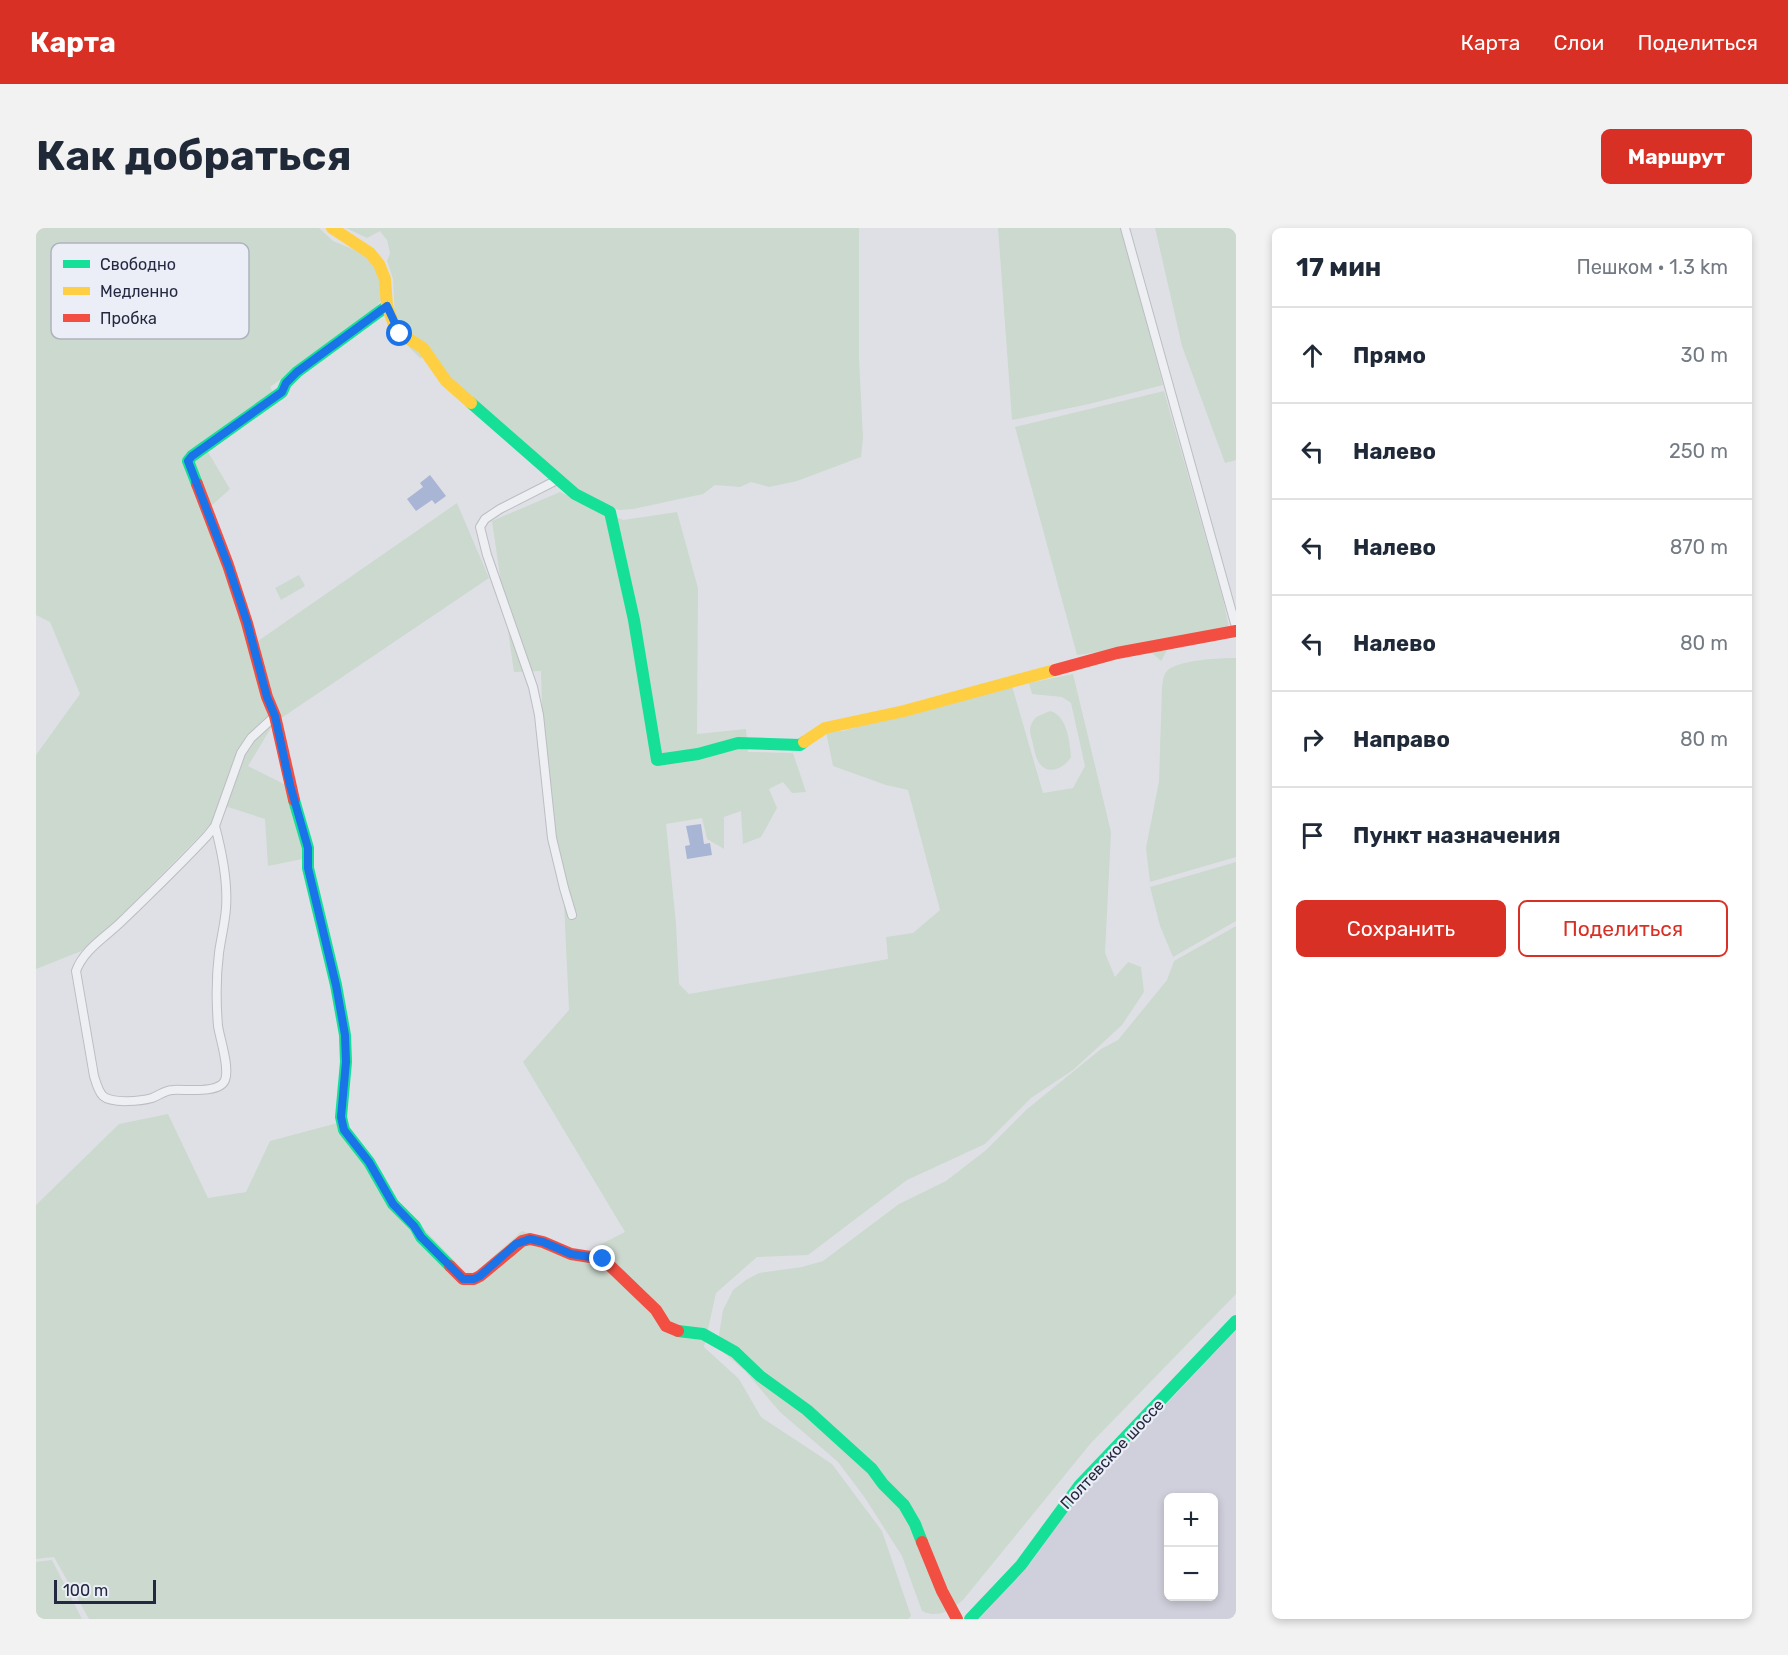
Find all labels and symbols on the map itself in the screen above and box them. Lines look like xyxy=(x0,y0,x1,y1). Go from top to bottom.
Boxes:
legend xyxy=(51,243,249,339)
text: Свободно xyxy=(100,255,176,274)
text: Медленно xyxy=(100,282,178,301)
text: Пробка xyxy=(100,309,157,328)
route start xyxy=(386,320,412,346)
route end xyxy=(589,1245,615,1271)
street label: Полтевское шоссе xyxy=(1056,1395,1168,1513)
scale bar xyxy=(54,1577,156,1604)

